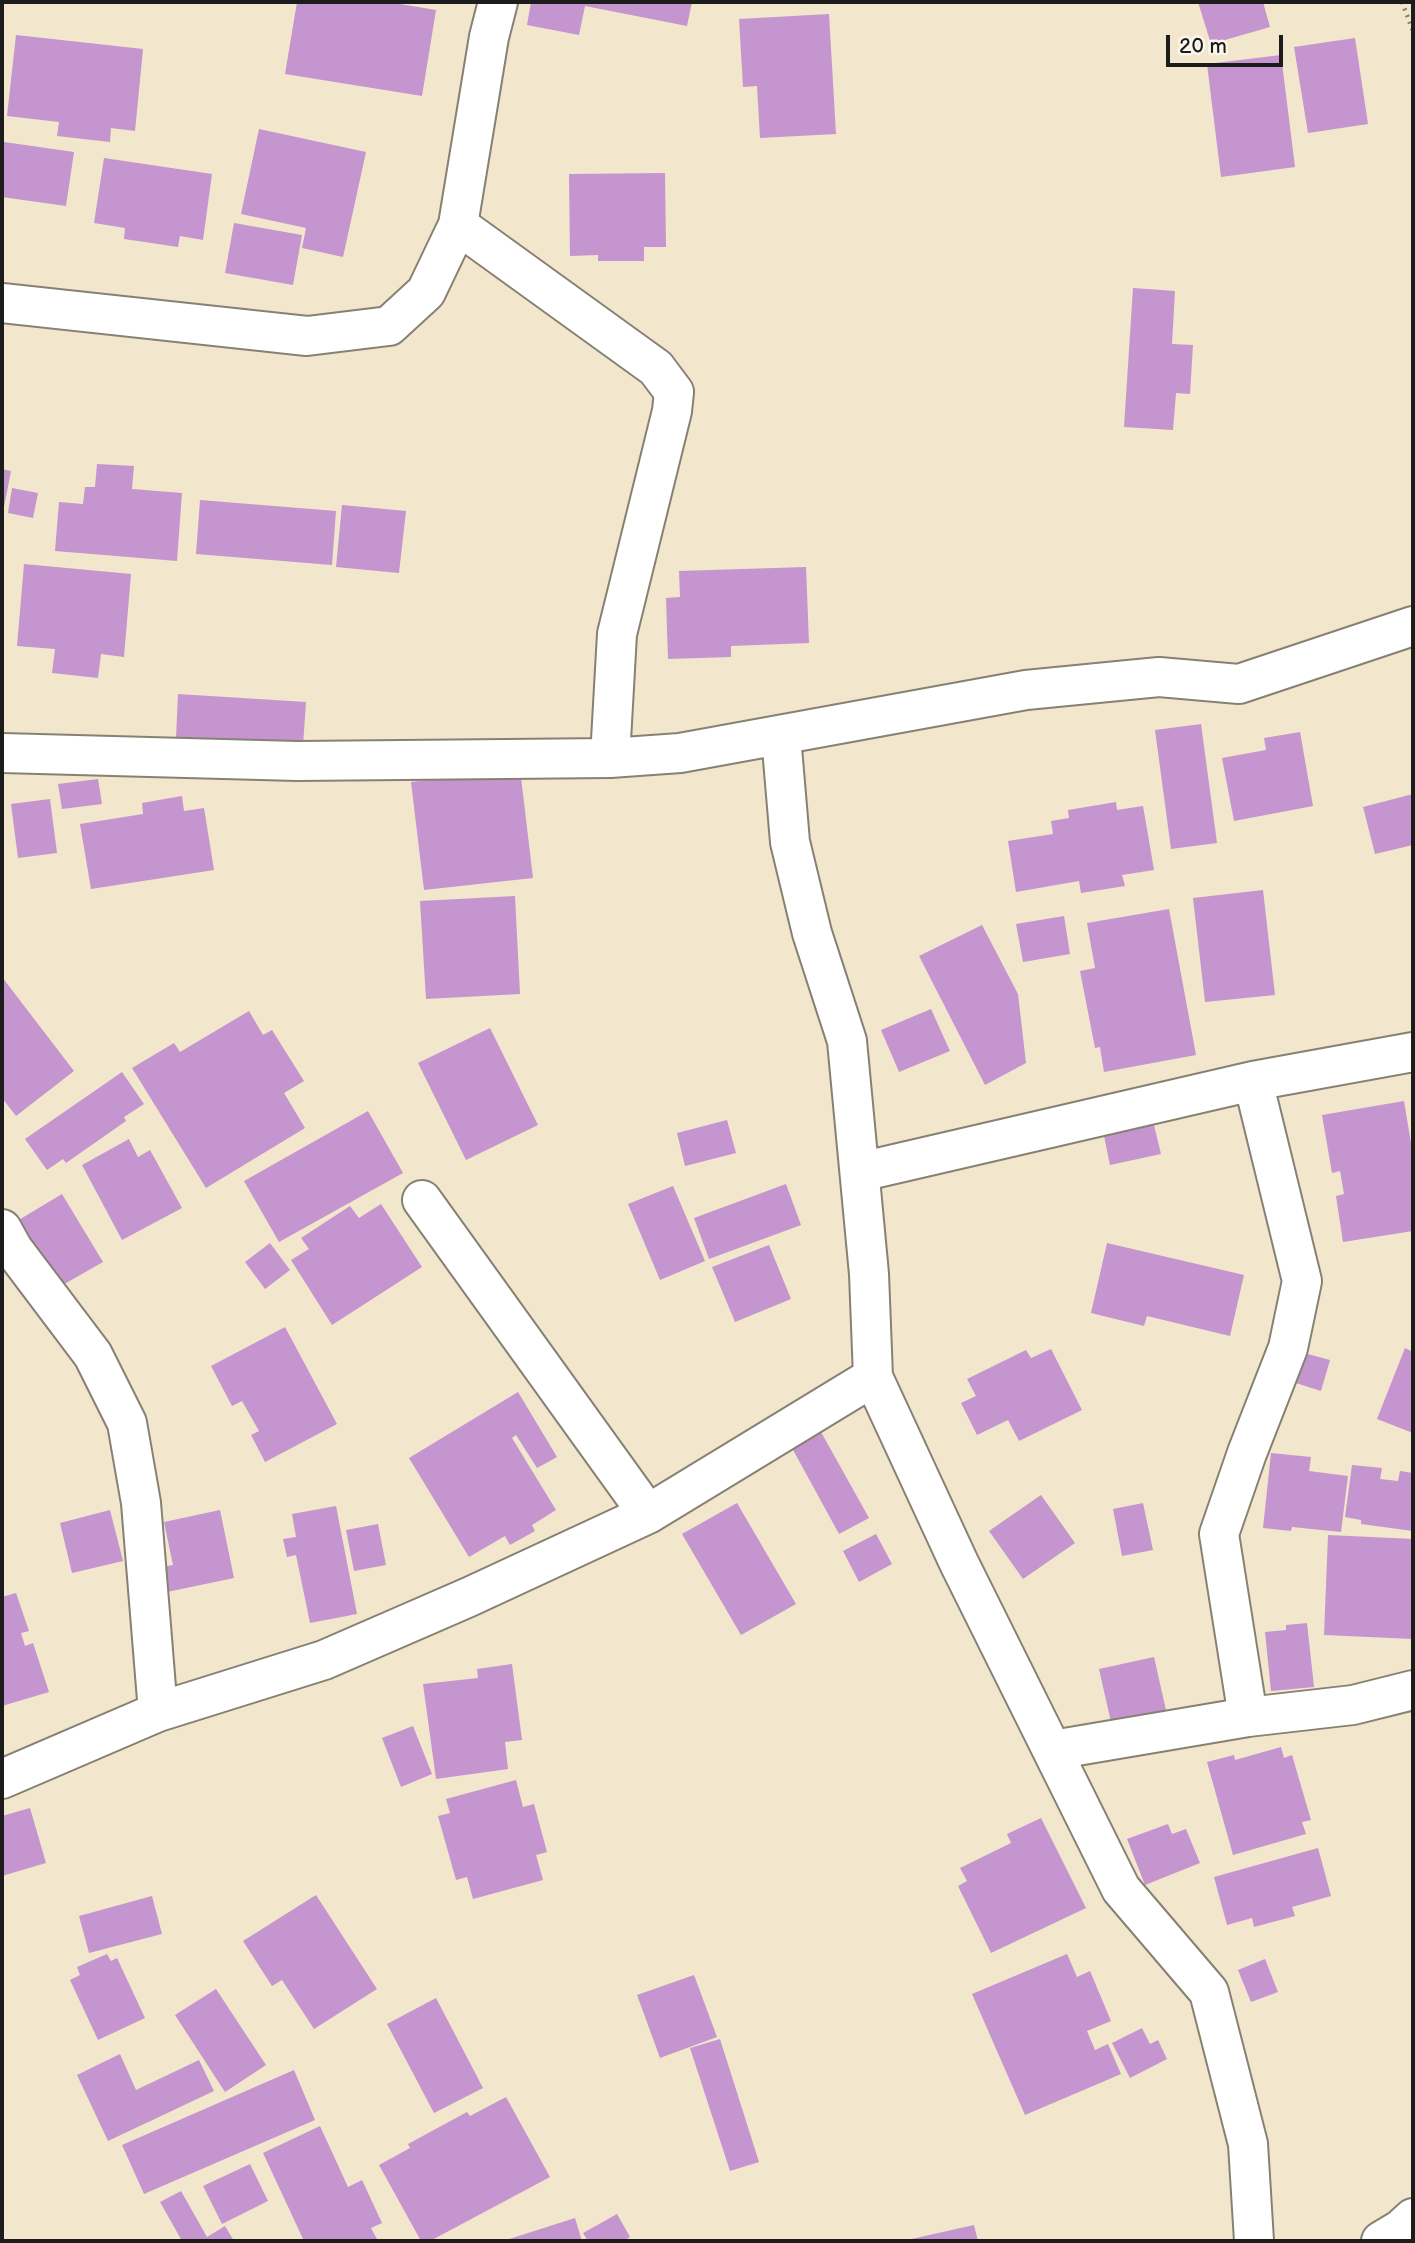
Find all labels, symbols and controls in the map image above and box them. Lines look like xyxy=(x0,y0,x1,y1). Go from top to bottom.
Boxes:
scale bar xyxy=(1170,21,1287,65)
text: 20 m xyxy=(1179,34,1227,59)

